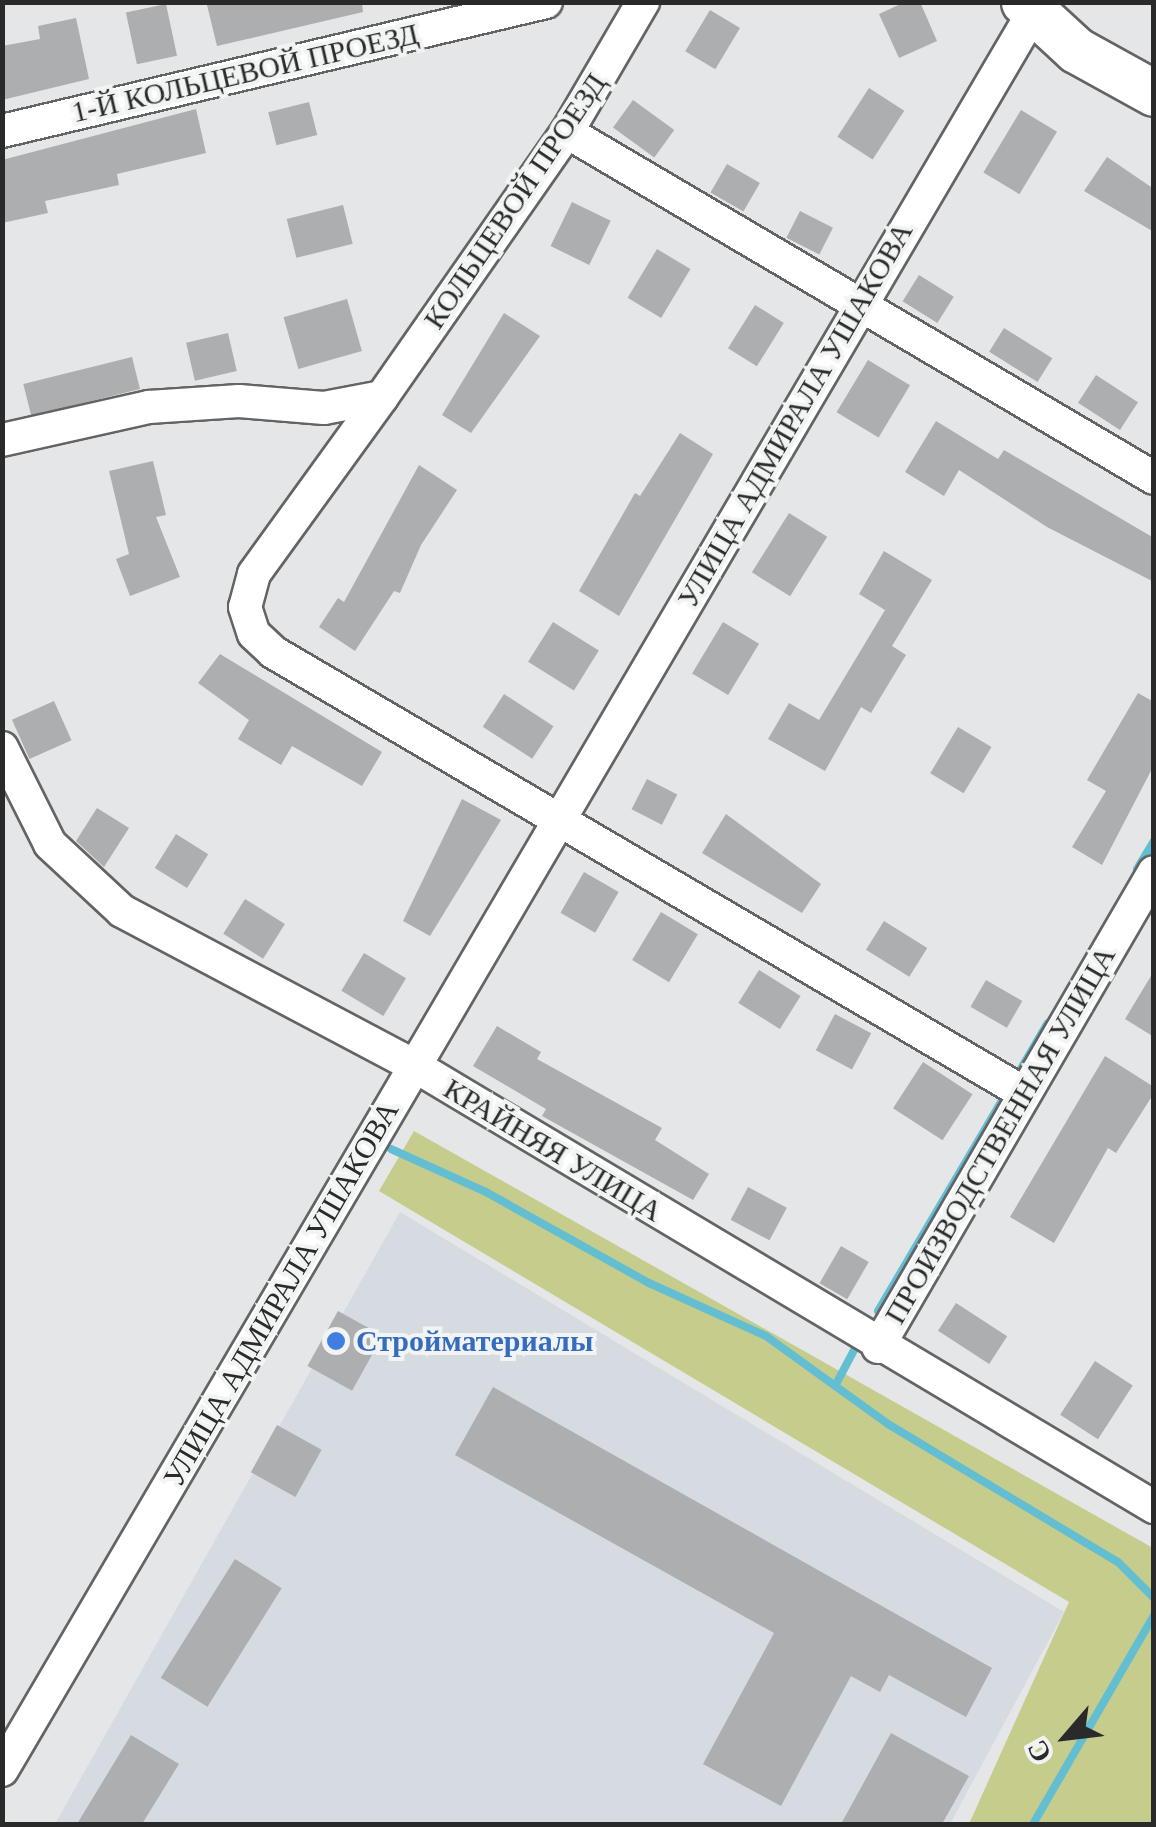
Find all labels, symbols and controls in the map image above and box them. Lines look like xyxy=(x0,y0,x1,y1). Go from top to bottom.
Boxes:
street label: 1-Й КОЛЬЦЕВОЙ ПРОЕЗД xyxy=(68,16,422,130)
street label: КОЛЬЦЕВОЙ ПРОЕЗД xyxy=(416,66,614,336)
street label: УЛИЦА АДМИРАЛА УШАКОВА xyxy=(670,216,920,614)
street label: ПРОИЗВОДСТВЕННАЯ УЛИЦА xyxy=(877,940,1123,1330)
street label: КРАЙНЯЯ УЛИЦА xyxy=(437,1071,669,1229)
street label: УЛИЦА АДМИРАЛА УШАКОВА xyxy=(156,1095,406,1493)
place label: Стройматериалы xyxy=(356,1323,593,1359)
marker: Стройматериалы xyxy=(325,1330,347,1352)
north arrow xyxy=(1016,1687,1116,1787)
text: С xyxy=(1021,1735,1058,1768)

